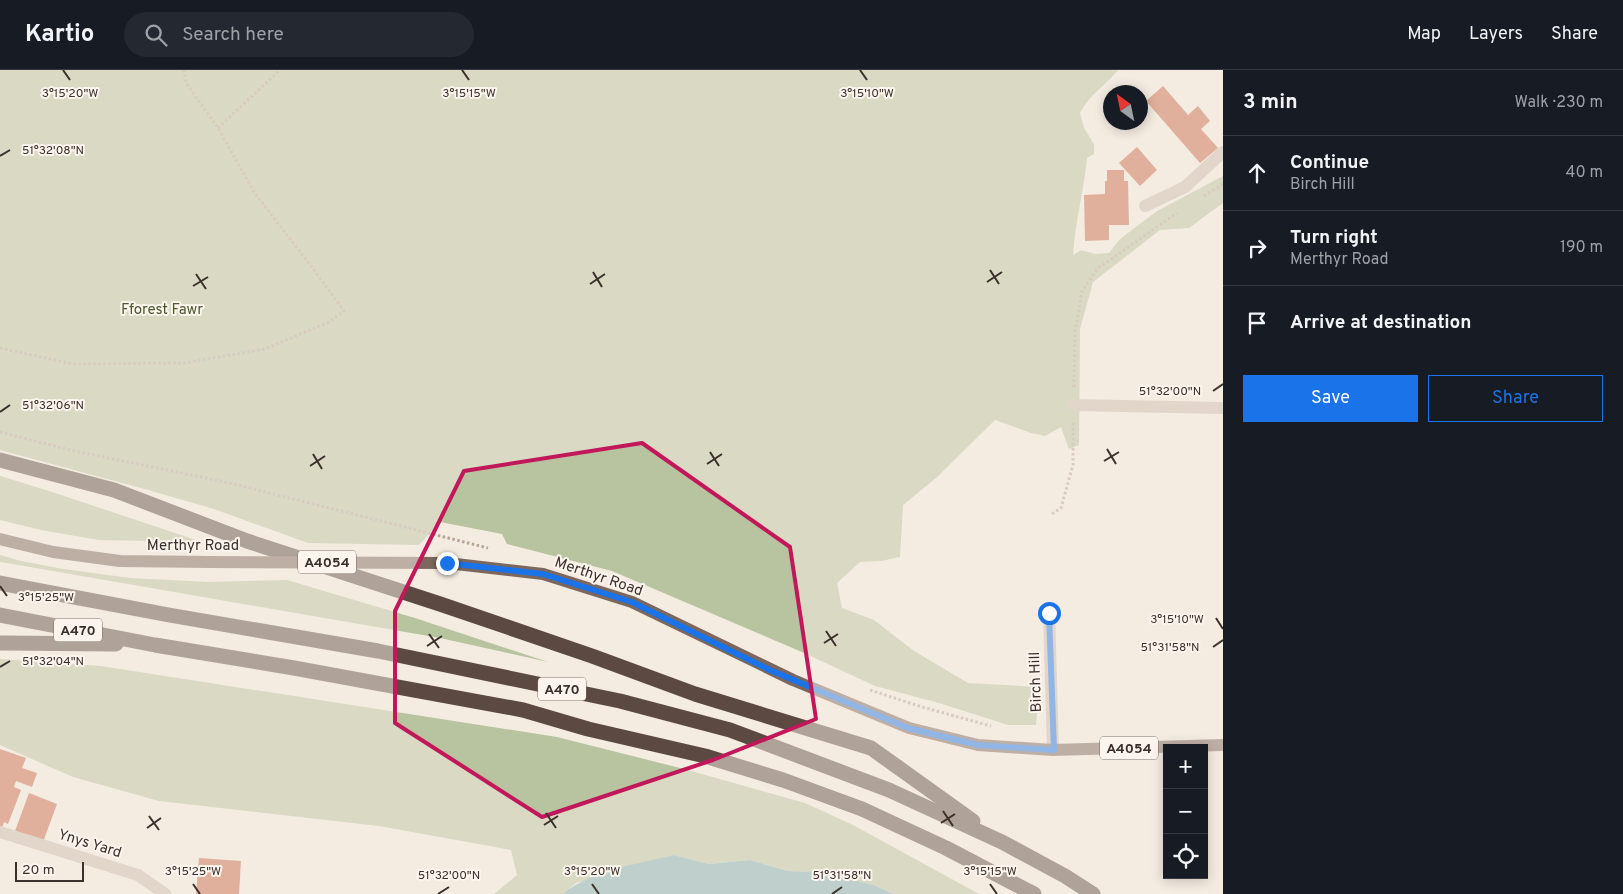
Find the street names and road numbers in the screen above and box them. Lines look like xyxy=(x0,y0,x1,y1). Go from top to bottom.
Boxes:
street label: Merthyr Road xyxy=(147,537,239,556)
road number: A4054 xyxy=(298,551,356,574)
street label: Merthyr Road xyxy=(552,553,645,601)
road number: A470 xyxy=(54,618,102,642)
street label: Birch Hill xyxy=(1026,651,1047,713)
road number: A470 xyxy=(538,678,586,700)
road number: A4054 xyxy=(1100,736,1158,760)
street label: Ynys Yard xyxy=(55,826,124,863)

